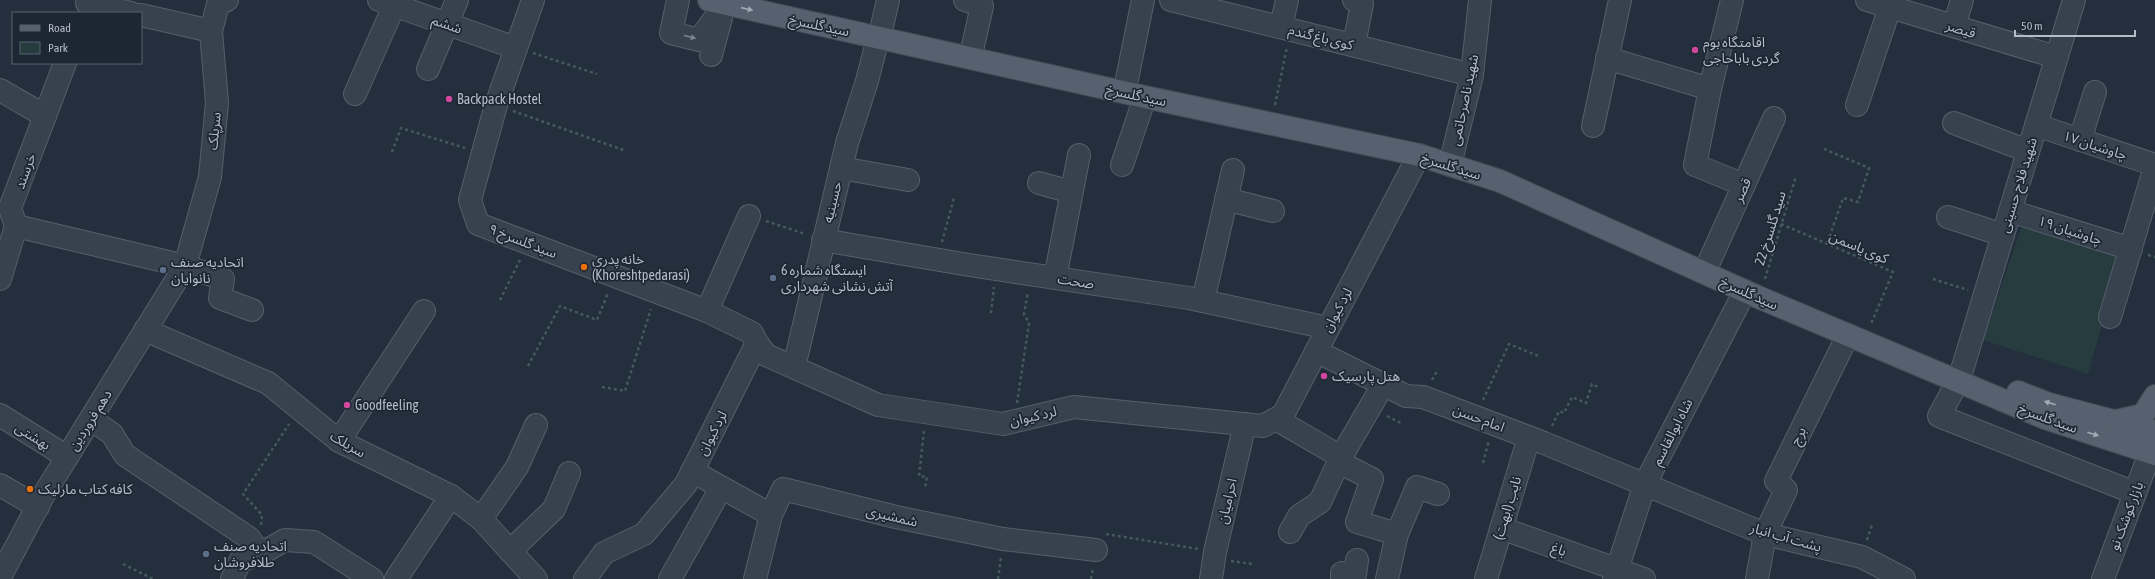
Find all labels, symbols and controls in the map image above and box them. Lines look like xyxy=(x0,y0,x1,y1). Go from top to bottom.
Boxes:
one-way arrow xyxy=(741,6,753,12)
street label: ششم xyxy=(429,11,464,39)
street label: سید گلسرخ xyxy=(786,11,851,42)
legend xyxy=(12,12,142,64)
scale bar xyxy=(2015,12,2135,38)
street label: قیصر xyxy=(1943,17,1978,42)
text: 50 m xyxy=(2021,19,2043,33)
text: Road xyxy=(48,21,71,35)
street label: کوی باغ گندم xyxy=(1286,21,1355,56)
place label: اقامتگاه بوم گردی باباحاجی xyxy=(1703,34,1780,67)
one-way arrow xyxy=(683,35,696,41)
text: Park xyxy=(48,41,69,55)
marker: اقامتگاه بوم گردی باباحاجی xyxy=(1690,45,1700,55)
street label: شهید ناصرحاتمی xyxy=(1447,53,1482,147)
street label: سید گلسرخ xyxy=(1103,81,1168,112)
place label: Backpack Hostel xyxy=(457,91,542,107)
marker: Backpack Hostel xyxy=(444,94,454,104)
street label: سرپلک xyxy=(204,111,226,151)
street label: چاوشیان ۱۷ xyxy=(2060,127,2129,165)
street label: شهید فلاح حسینی xyxy=(1996,135,2043,235)
street label: سید گلسرخ xyxy=(1418,149,1483,186)
street label: خرسند xyxy=(11,151,40,191)
street label: قصر xyxy=(1729,175,1755,206)
street label: حسینیه xyxy=(819,180,845,224)
street label: سید گلسرخ 22 xyxy=(1751,189,1792,268)
street label: چاوشیان ۱۹ xyxy=(2035,212,2104,250)
street label: سید گلسرخ ۹ xyxy=(486,221,559,264)
street label: کوی یاسمن xyxy=(1827,227,1891,268)
place label: خانه پدری (Khoreshtpedarasi) xyxy=(592,251,690,283)
place label: اتحادیه صنف نانوایان xyxy=(171,254,244,287)
marker: خانه پدری (Khoreshtpedarasi) xyxy=(579,262,589,272)
place label: ایستگاه شماره 6 آتش نشانی شهرداری xyxy=(781,262,894,295)
marker: اتحادیه صنف نانوایان xyxy=(158,265,168,275)
street label: صحت xyxy=(1057,270,1096,292)
marker: ایستگاه شماره 6 آتش نشانی شهرداری xyxy=(768,273,778,283)
street label: سید گلسرخ xyxy=(1716,273,1781,316)
street label: لرد کیوان xyxy=(1319,285,1356,335)
place label: هتل پارسیک xyxy=(1332,368,1400,386)
marker: هتل پارسیک xyxy=(1319,371,1329,381)
street label: دهم فروردین xyxy=(65,387,118,455)
street label: شاه ابوالقاسم xyxy=(1648,396,1698,470)
place label: Goodfeeling xyxy=(355,397,418,413)
marker: Goodfeeling xyxy=(342,400,352,410)
street label: سید گلسرخ xyxy=(2015,400,2080,439)
one-way arrow xyxy=(2044,400,2056,406)
street label: امام حسن xyxy=(1450,401,1507,438)
street label: لرد کیوان xyxy=(1008,403,1058,430)
street label: لرد کیوان xyxy=(694,408,731,458)
street label: بهشتی xyxy=(12,419,54,454)
street label: برج xyxy=(1787,424,1812,449)
street label: سریلک xyxy=(327,428,369,461)
one-way arrow xyxy=(2088,432,2100,438)
street label: نایب (ابهت) xyxy=(1490,474,1525,542)
street label: احرامیان xyxy=(1214,477,1241,526)
street label: بازار کوشک نو xyxy=(2106,479,2147,553)
place label: کافه کتاب مارلیک xyxy=(38,481,133,498)
marker: کافه کتاب مارلیک xyxy=(25,484,35,494)
street label: شمشیری xyxy=(864,502,919,531)
street label: پشت آب انبار xyxy=(1747,519,1824,557)
place label: اتحادیه صنف طلافروشان xyxy=(214,538,287,571)
street label: باغ xyxy=(1548,539,1569,562)
marker: اتحادیه صنف طلافروشان xyxy=(201,549,211,559)

